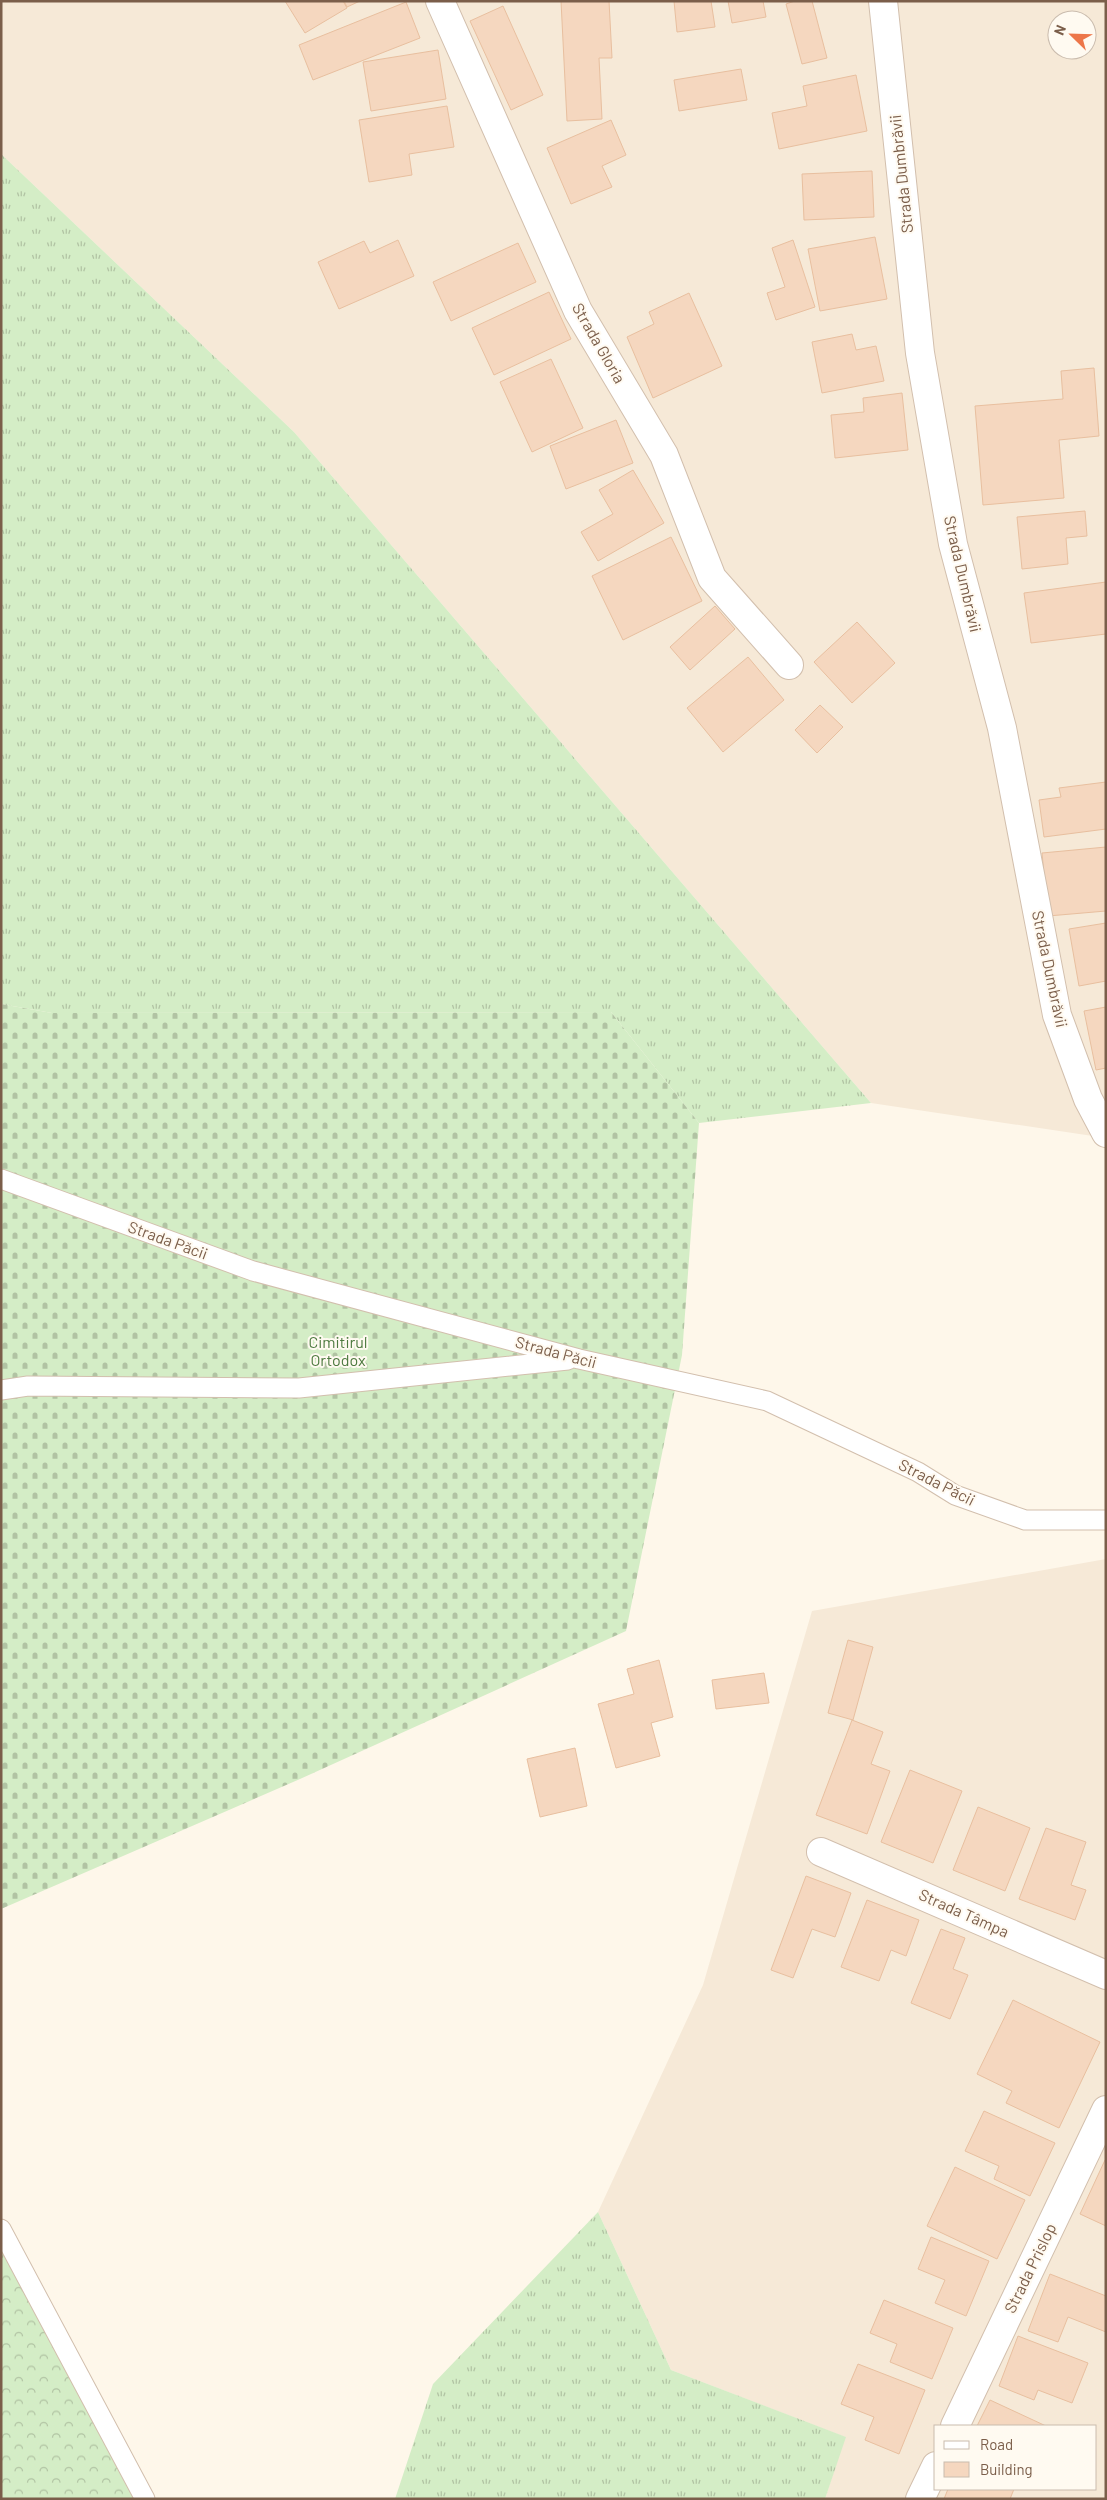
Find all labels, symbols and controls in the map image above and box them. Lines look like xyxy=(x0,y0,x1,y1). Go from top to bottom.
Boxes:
north arrow xyxy=(1047,10,1097,60)
text: N xyxy=(1050,22,1069,37)
street label: Strada Dumbrăvii xyxy=(885,114,916,234)
street label: Strada Gloria xyxy=(569,299,630,386)
street label: Strada Dumbrăvii xyxy=(941,514,986,634)
street label: Strada Dumbrăvii xyxy=(1029,909,1072,1029)
street label: Strada Păcii xyxy=(126,1216,211,1263)
park label: Cimitirul Ortodox xyxy=(308,1332,368,1369)
street label: Strada Păcii xyxy=(513,1332,599,1371)
street label: Strada Păcii xyxy=(896,1454,979,1509)
street label: Strada Tâmpa xyxy=(916,1884,1012,1941)
street label: Strada Prislop xyxy=(1000,2220,1059,2316)
legend xyxy=(934,2425,1097,2490)
text: Road xyxy=(980,2435,1013,2453)
text: Building xyxy=(980,2460,1033,2478)

